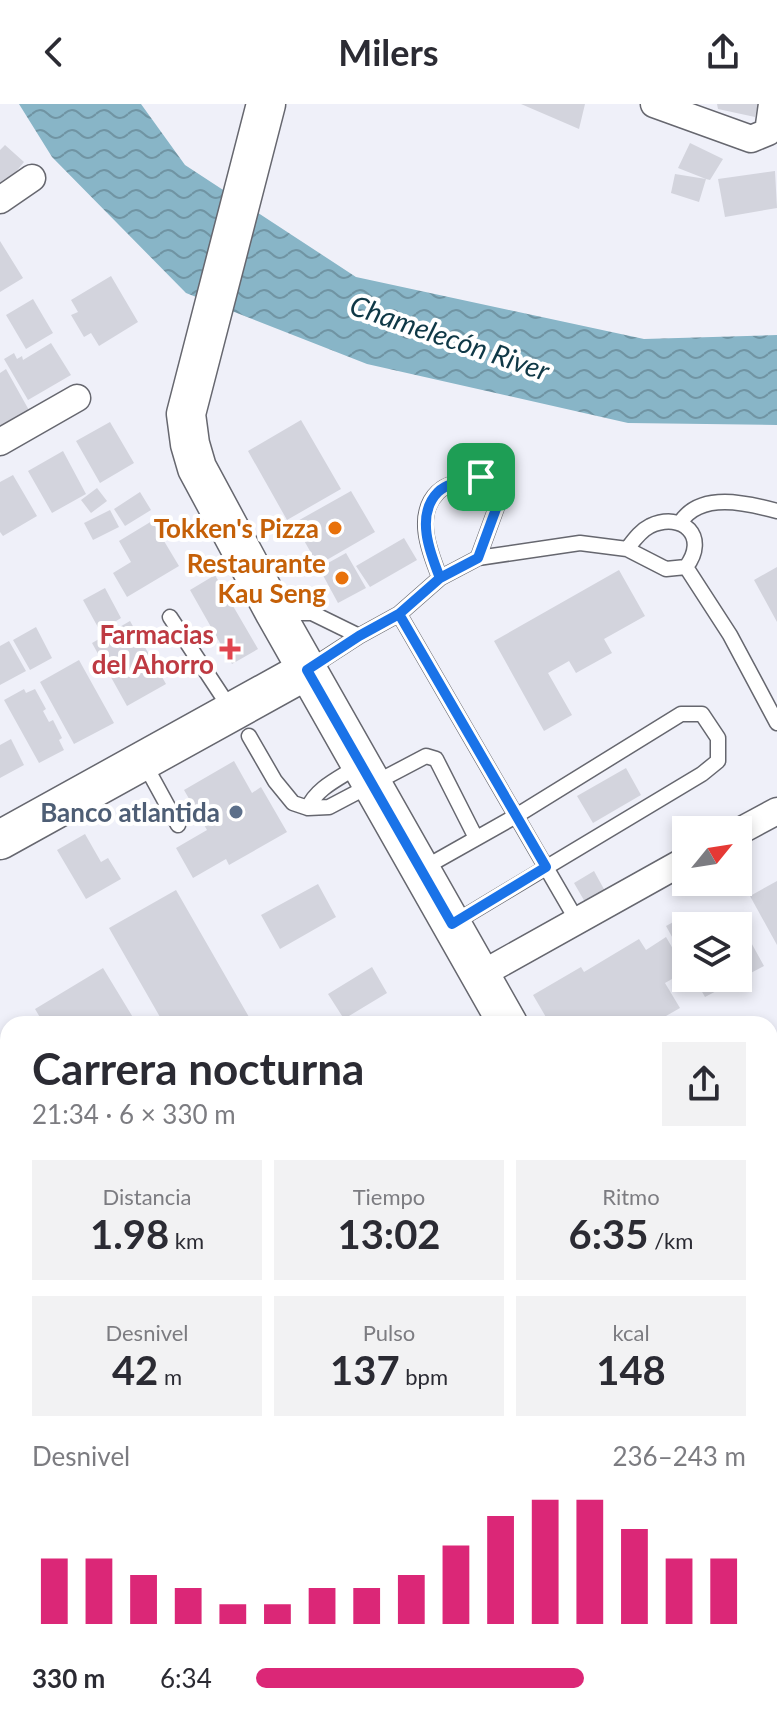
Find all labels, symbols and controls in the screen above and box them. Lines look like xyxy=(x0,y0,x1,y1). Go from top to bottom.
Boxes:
icon: back xyxy=(32,30,76,74)
text: Milers xyxy=(338,30,439,74)
icon: share xyxy=(701,30,745,74)
water label: Chamelecón River xyxy=(346,287,555,387)
pin xyxy=(447,443,515,511)
icon: arrive xyxy=(459,455,503,499)
place label: Tokken's Pizza xyxy=(154,512,319,544)
marker: Tokken's Pizza xyxy=(326,519,344,537)
place label: Restaurante Kau Seng xyxy=(187,547,326,609)
marker: Restaurante Kau Seng xyxy=(333,569,351,587)
place label: Farmacias del Ahorro xyxy=(92,618,214,680)
marker: Farmacias del Ahorro xyxy=(221,640,239,658)
place label: Banco atlantida xyxy=(40,796,220,828)
marker: Banco atlantida xyxy=(227,803,245,821)
north arrow xyxy=(672,816,752,896)
map controls xyxy=(672,816,752,992)
button: layers xyxy=(672,912,752,992)
text: Carrera nocturna xyxy=(32,1042,364,1094)
button: share xyxy=(662,1042,746,1126)
text: 21:34 · 6 × 330 m xyxy=(32,1098,236,1130)
text: Distancia xyxy=(102,1183,192,1210)
text: Tiempo xyxy=(353,1183,425,1210)
text: Ritmo xyxy=(602,1183,660,1210)
text: 1.98 xyxy=(90,1210,169,1258)
text: 13:02 xyxy=(337,1210,441,1258)
text: 6:35 xyxy=(569,1210,649,1258)
text: km xyxy=(169,1227,204,1254)
text: /km xyxy=(649,1227,693,1254)
text: Desnivel xyxy=(105,1319,189,1346)
text: Pulso xyxy=(363,1319,415,1346)
text: kcal xyxy=(612,1319,650,1346)
text: 42 xyxy=(112,1346,158,1394)
text: 137 xyxy=(330,1346,400,1394)
text: 148 xyxy=(596,1346,666,1394)
text: m xyxy=(158,1363,182,1390)
text: bpm xyxy=(400,1363,448,1390)
text: Desnivel xyxy=(32,1440,130,1472)
text: 236–243 m xyxy=(612,1440,746,1472)
text: 330 m xyxy=(32,1662,105,1694)
text: 6:34 xyxy=(160,1662,212,1694)

